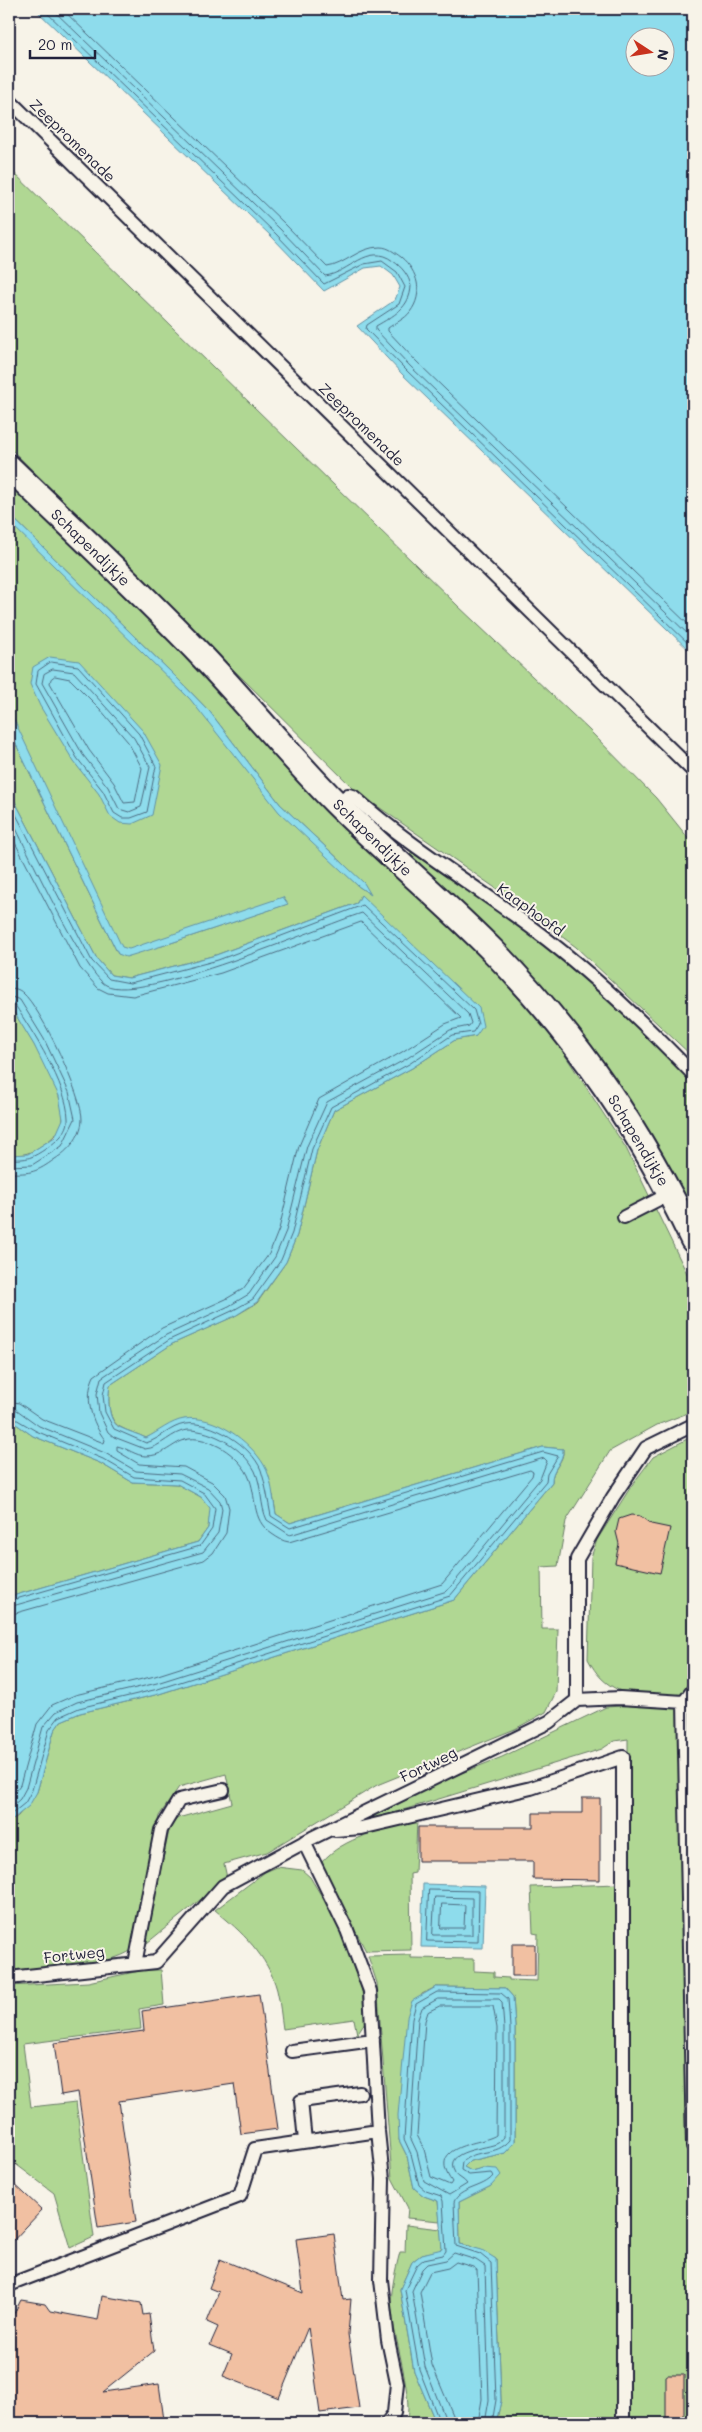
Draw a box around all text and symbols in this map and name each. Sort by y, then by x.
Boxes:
scale bar [30,28,95,60]
north arrow [624,28,674,78]
text: 20 m [38,34,72,54]
text: N [653,48,674,62]
street label: Zeepromenade [26,94,120,186]
street label: Zeepromenade [315,378,409,470]
street label: Schapendijkje [47,504,135,590]
street label: Schapendijkje [329,794,417,880]
street label: Kaaphoofd [493,878,569,940]
street label: Schapendijkje [604,1091,674,1189]
street label: Fortweg [396,1742,460,1786]
street label: Fortweg [43,1941,106,1967]

